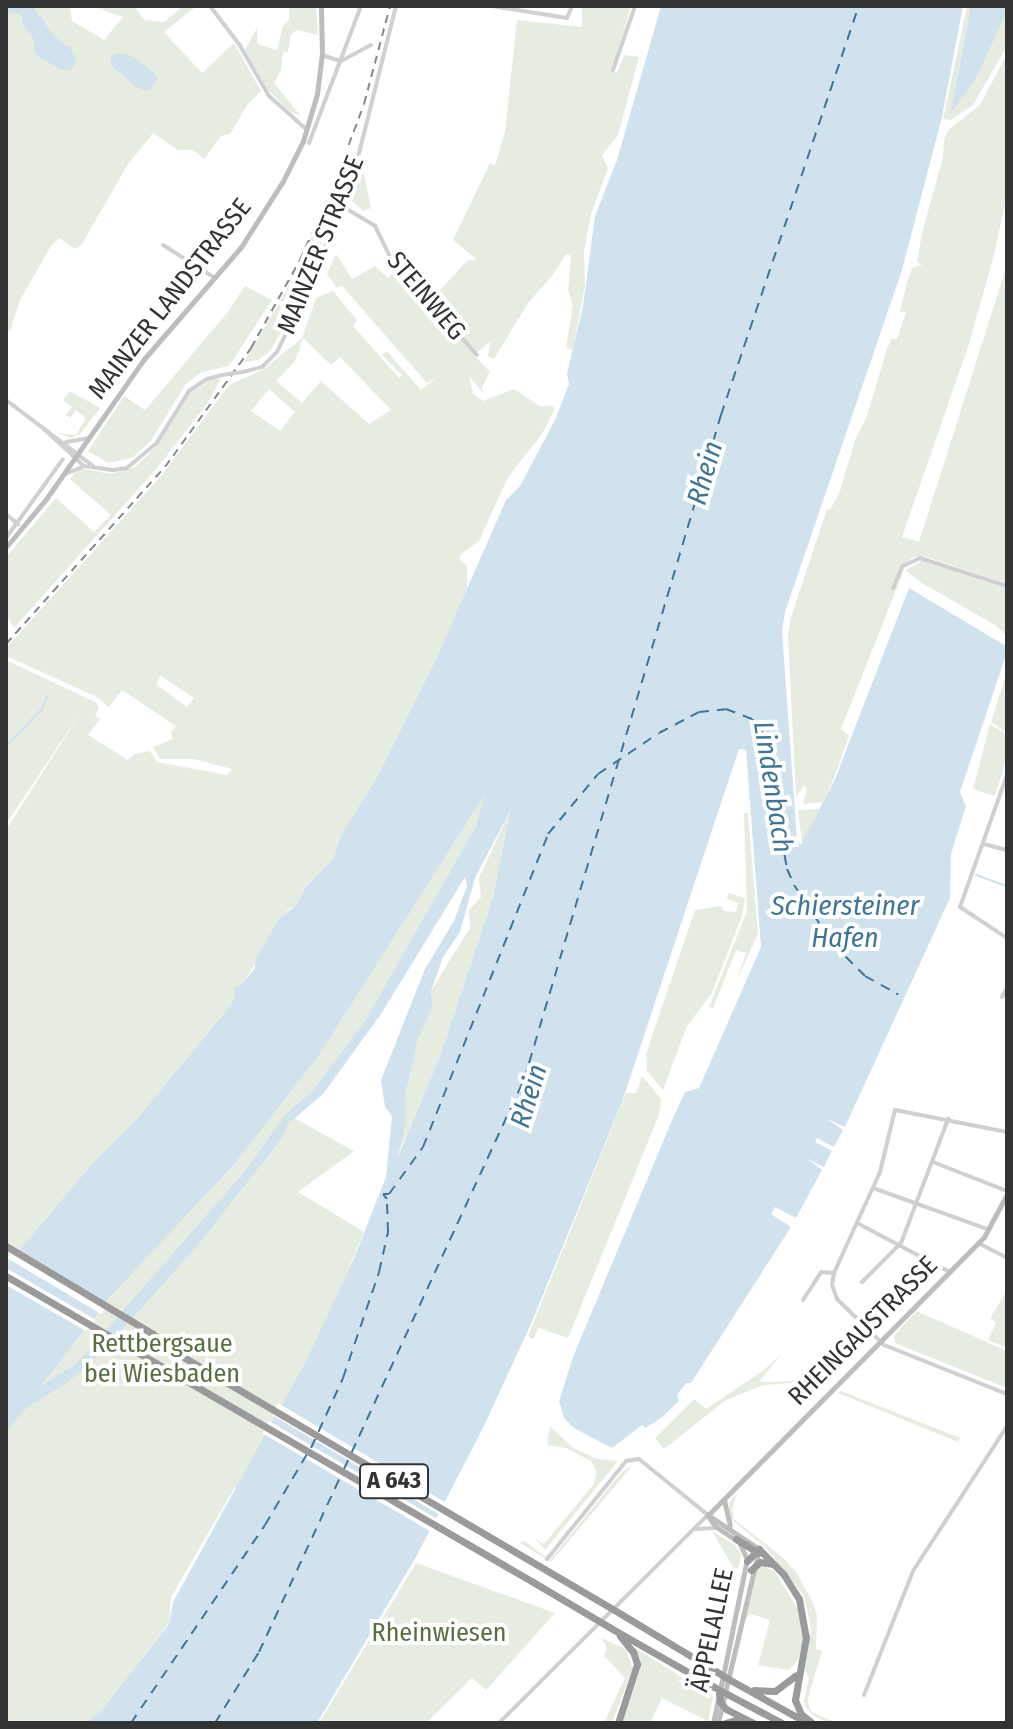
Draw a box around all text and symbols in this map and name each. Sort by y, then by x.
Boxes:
street label: MAINZER STRASSE [271,151,371,339]
street label: MAINZER LANDSTRASSE [82,193,258,405]
street label: STEINWEG [380,246,472,346]
water label: Rhein [680,437,730,509]
water label: Lindenbach [746,719,800,855]
water label: Schiersteiner Hafen [771,889,919,955]
water label: Rhein [503,1060,555,1132]
street label: RHEINGAUSTRASSE [782,1250,944,1412]
park label: Rettbergsaue bei Wiesbaden [84,1328,240,1390]
road number: A 643 [358,1461,430,1501]
street label: ÄPPELALLEE [684,1565,740,1695]
park label: Rheinwiesen [371,1617,507,1649]

